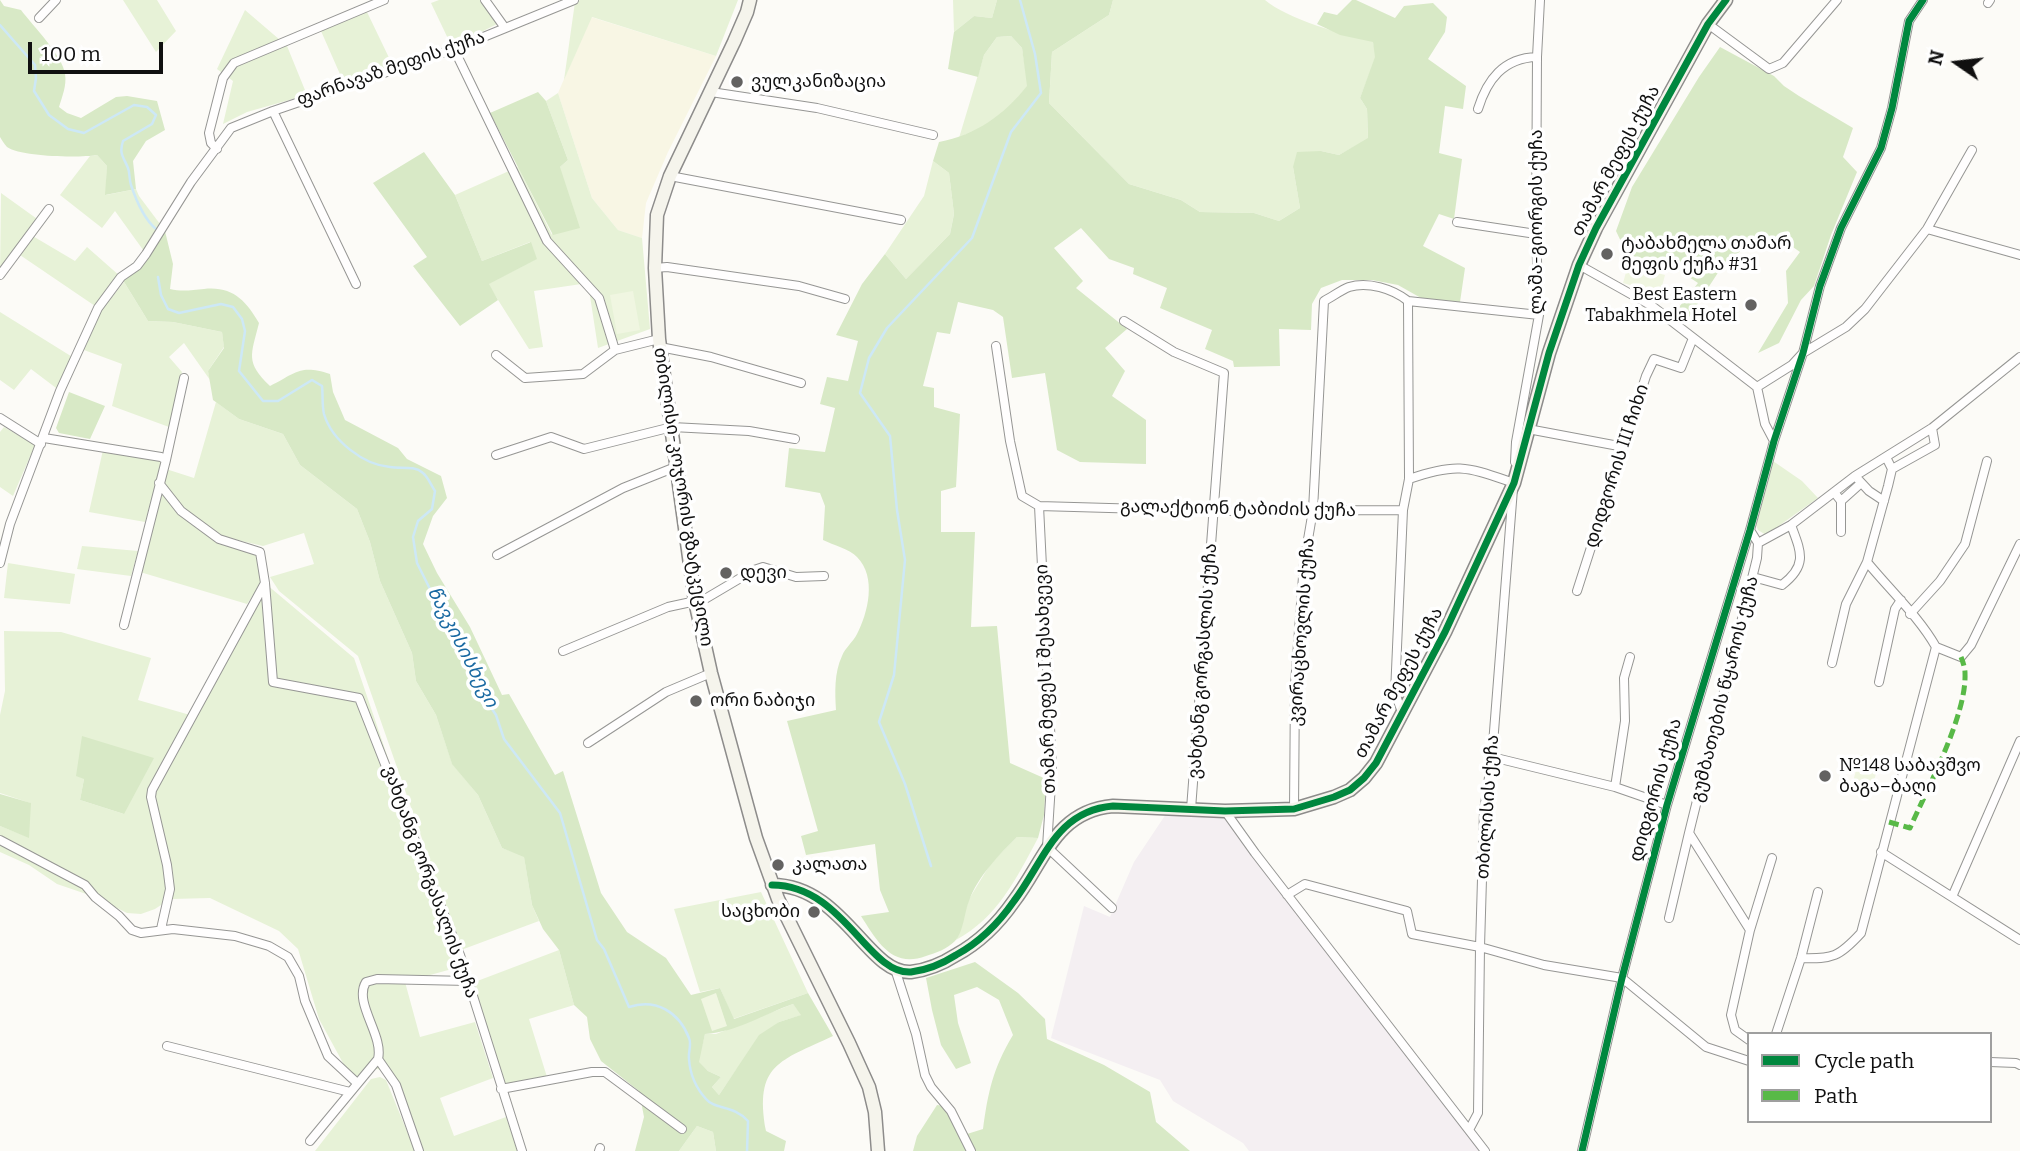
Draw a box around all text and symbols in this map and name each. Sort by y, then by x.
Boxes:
street label: ფარნავაზ მეფის ქუჩა [294,27,488,111]
scale bar [32,28,166,72]
north arrow [1922,28,1992,98]
text: 100 m [41,41,101,67]
text: N [1923,48,1949,68]
place label: ვულკანიზაცია [751,71,886,93]
marker: ვულკანიზაცია [729,74,745,90]
street label: თამარ მეფეს ქუჩა [1567,82,1665,240]
street label: ლაშა-გიორგის ქუჩა [1526,129,1548,315]
place label: ტაბახმელა თამარ მეფის ქუჩა #31 [1621,233,1792,276]
marker: ტაბახმელა თამარ მეფის ქუჩა #31 [1599,246,1615,262]
place label: Best Eastern Tabakhmela Hotel [1585,284,1737,326]
marker: Best Eastern Tabakhmela Hotel [1743,297,1759,313]
street label: თბილისი-კოჯორის გზატკეცილი [649,346,717,648]
street label: დიდგორის III ჩიხი [1580,382,1654,550]
street label: გალაქტიონ ტაბიძის ქუჩა [1120,496,1356,522]
street label: კვირაცხოვლის ქუჩა [1285,537,1319,727]
street label: ვახტანგ გორგასლის ქუჩა [1184,542,1222,780]
place label: დევი [740,562,787,584]
street label: თამარ მეფეს I შესახვევი [1031,564,1061,794]
marker: დევი [718,565,734,581]
street label: გუმბათების წყაროს ქუჩა [1686,574,1764,804]
water label: წავკისისხევი [422,583,502,711]
street label: თამარ მეფეს ქუჩა [1350,604,1448,762]
place label: ორი ნაბიჯი [710,690,815,712]
marker: ორი ნაბიჯი [688,693,704,709]
street label: დიდგორის ქუჩა [1625,716,1687,864]
street label: თბილისის ქუჩა [1472,734,1504,880]
place label: №148 საბავშვო ბაგა–ბაღი [1839,755,1981,798]
street label: ვახტანგ გორგასალის ქუჩა [378,763,482,1001]
marker: №148 საბავშვო ბაგა–ბაღი [1817,768,1833,784]
place label: კალათა [792,854,867,876]
marker: კალათა [770,857,786,873]
place label: საცხობი [721,901,800,923]
marker: საცხობი [806,904,822,920]
legend [1747,1032,1992,1123]
text: Cycle path [1814,1048,1914,1074]
text: Path [1814,1083,1858,1109]

